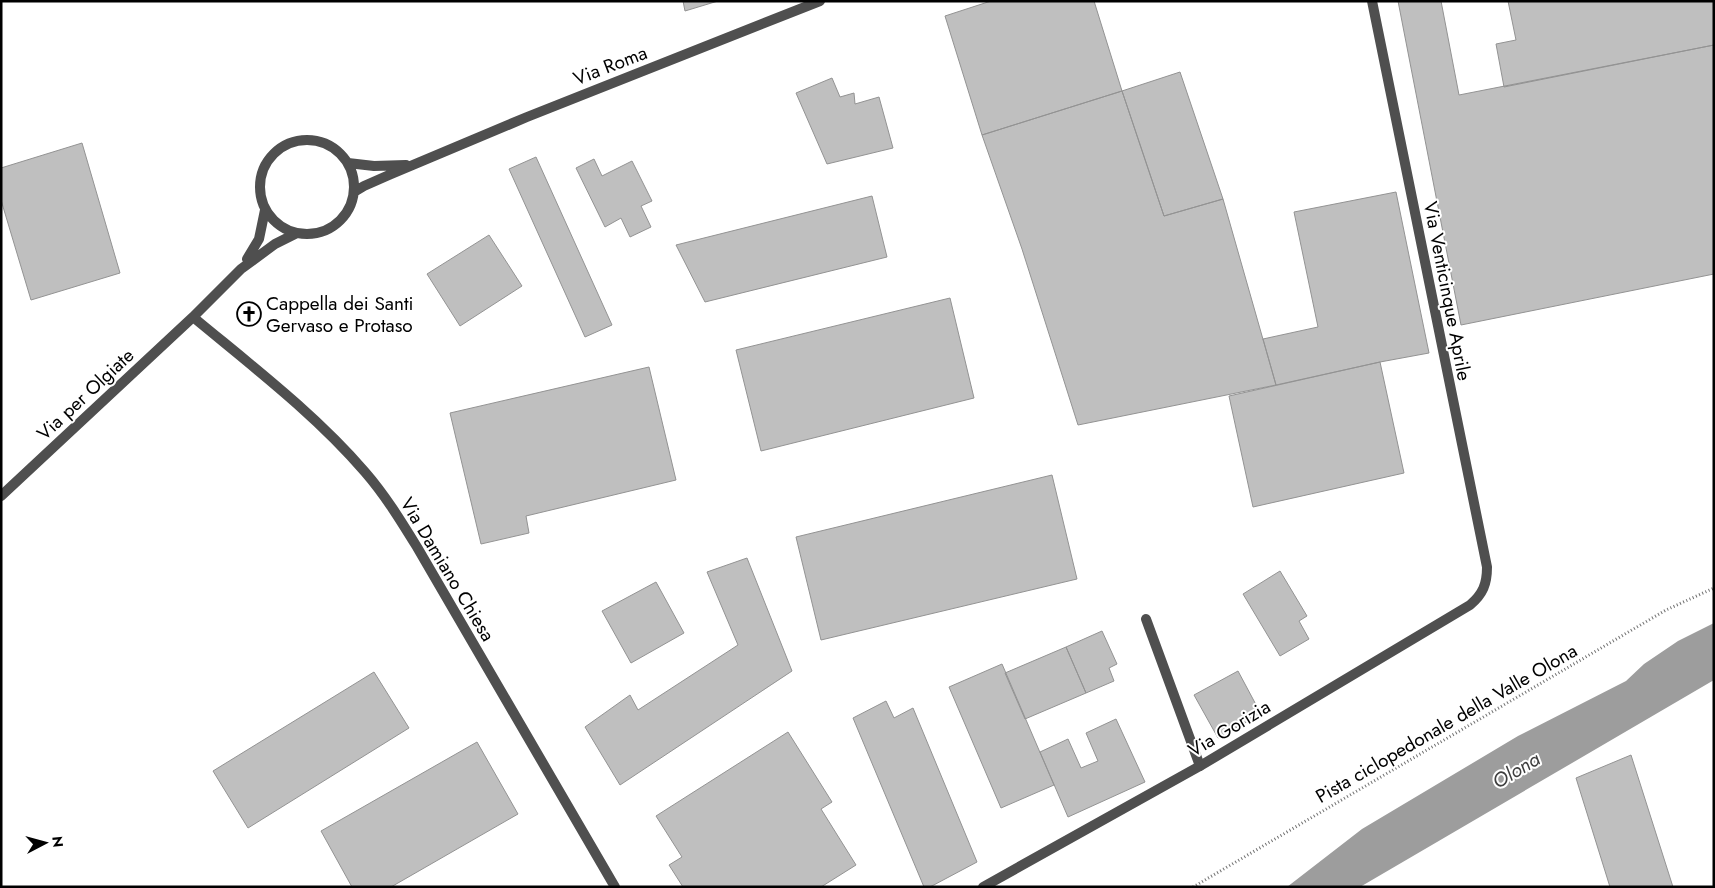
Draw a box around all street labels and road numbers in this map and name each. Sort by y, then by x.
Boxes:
street label: Via Roma [569,39,651,92]
street label: Via Venticinque Aprile [1417,199,1478,383]
street label: Via per Olgiate [31,342,140,446]
street label: Via Damiano Chiesa [394,492,501,646]
street label: Pista ciclopedonale della Valle Olona [1311,639,1581,807]
street label: Via Gorizia [1183,693,1276,764]

